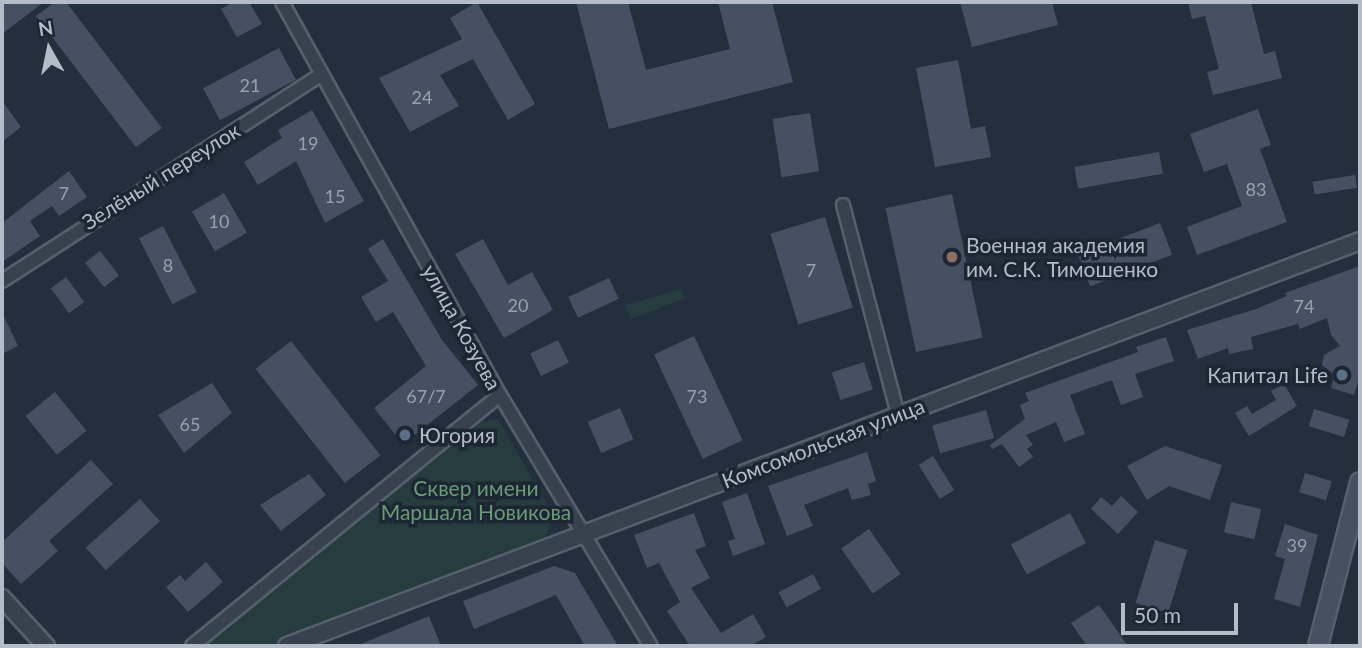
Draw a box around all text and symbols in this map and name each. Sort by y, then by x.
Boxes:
north arrow [14,14,84,84]
text: N [37,15,55,40]
house number: 21 [240,74,260,96]
house number: 24 [412,86,432,108]
street label: Зелёный переулок [77,117,245,235]
house number: 19 [298,132,318,154]
house number: 83 [1246,178,1266,200]
house number: 7 [59,182,69,204]
house number: 15 [325,185,345,207]
house number: 10 [209,210,229,232]
place label: Военная академия им. С.К. Тимошенко [966,232,1158,282]
marker: Военная академия им. С.К. Тимошенко [944,249,960,265]
house number: 8 [163,254,173,276]
house number: 7 [806,259,816,281]
street label: улица Козуева [417,260,507,394]
house number: 20 [508,294,528,316]
house number: 74 [1294,295,1314,317]
place label: Капитал Life [1207,362,1328,388]
marker: Капитал Life [1334,367,1350,383]
house number: 67/7 [406,385,446,407]
house number: 73 [687,385,707,407]
street label: Комсомольская улица [718,393,928,493]
house number: 65 [180,413,200,435]
place label: Югория [419,422,495,448]
marker: Югория [397,427,413,443]
park label: Сквер имени Маршала Новикова [381,475,571,525]
house number: 39 [1287,534,1307,556]
scale bar [1124,588,1241,632]
text: 50 m [1134,602,1181,627]

